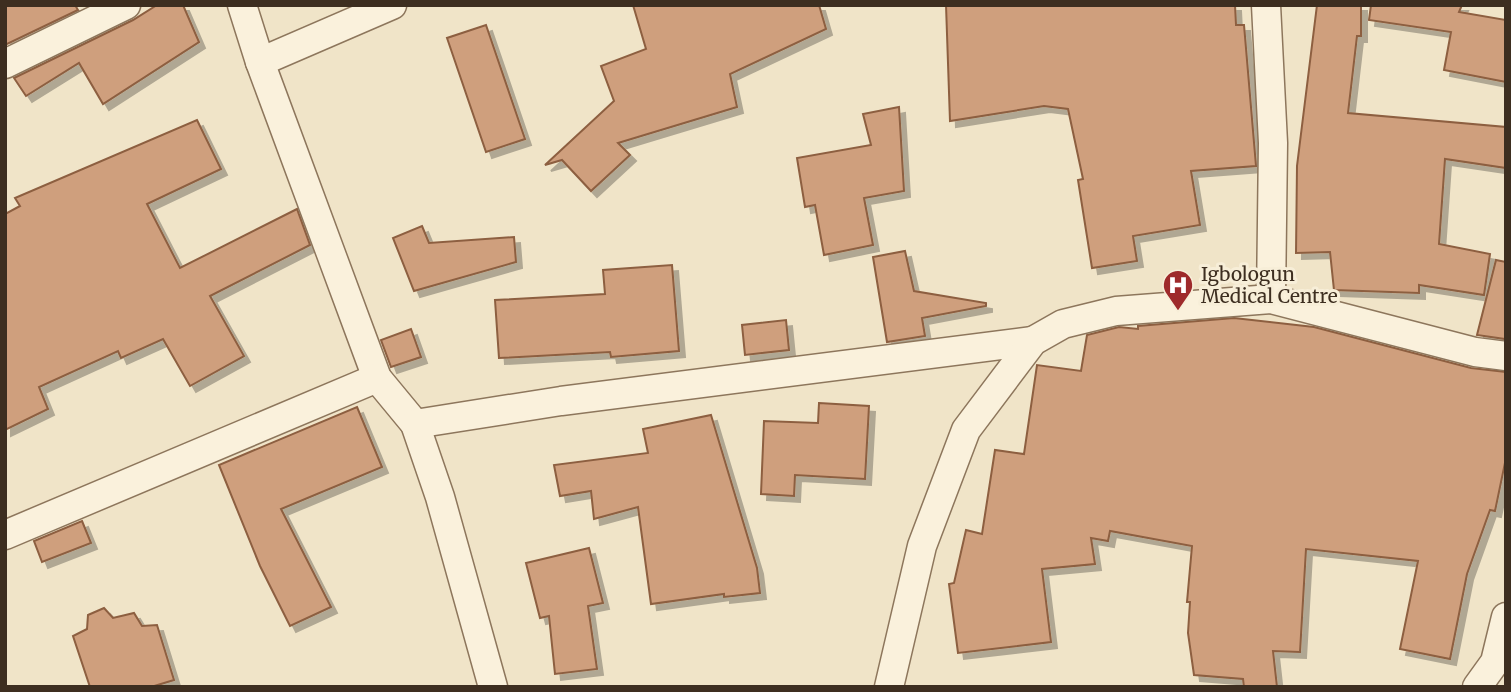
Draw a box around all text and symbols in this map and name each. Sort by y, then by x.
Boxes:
place label: Igbologun Medical Centre [1201,262,1338,308]
hospital icon: Igbologun Medical Centre [1161,268,1195,312]

